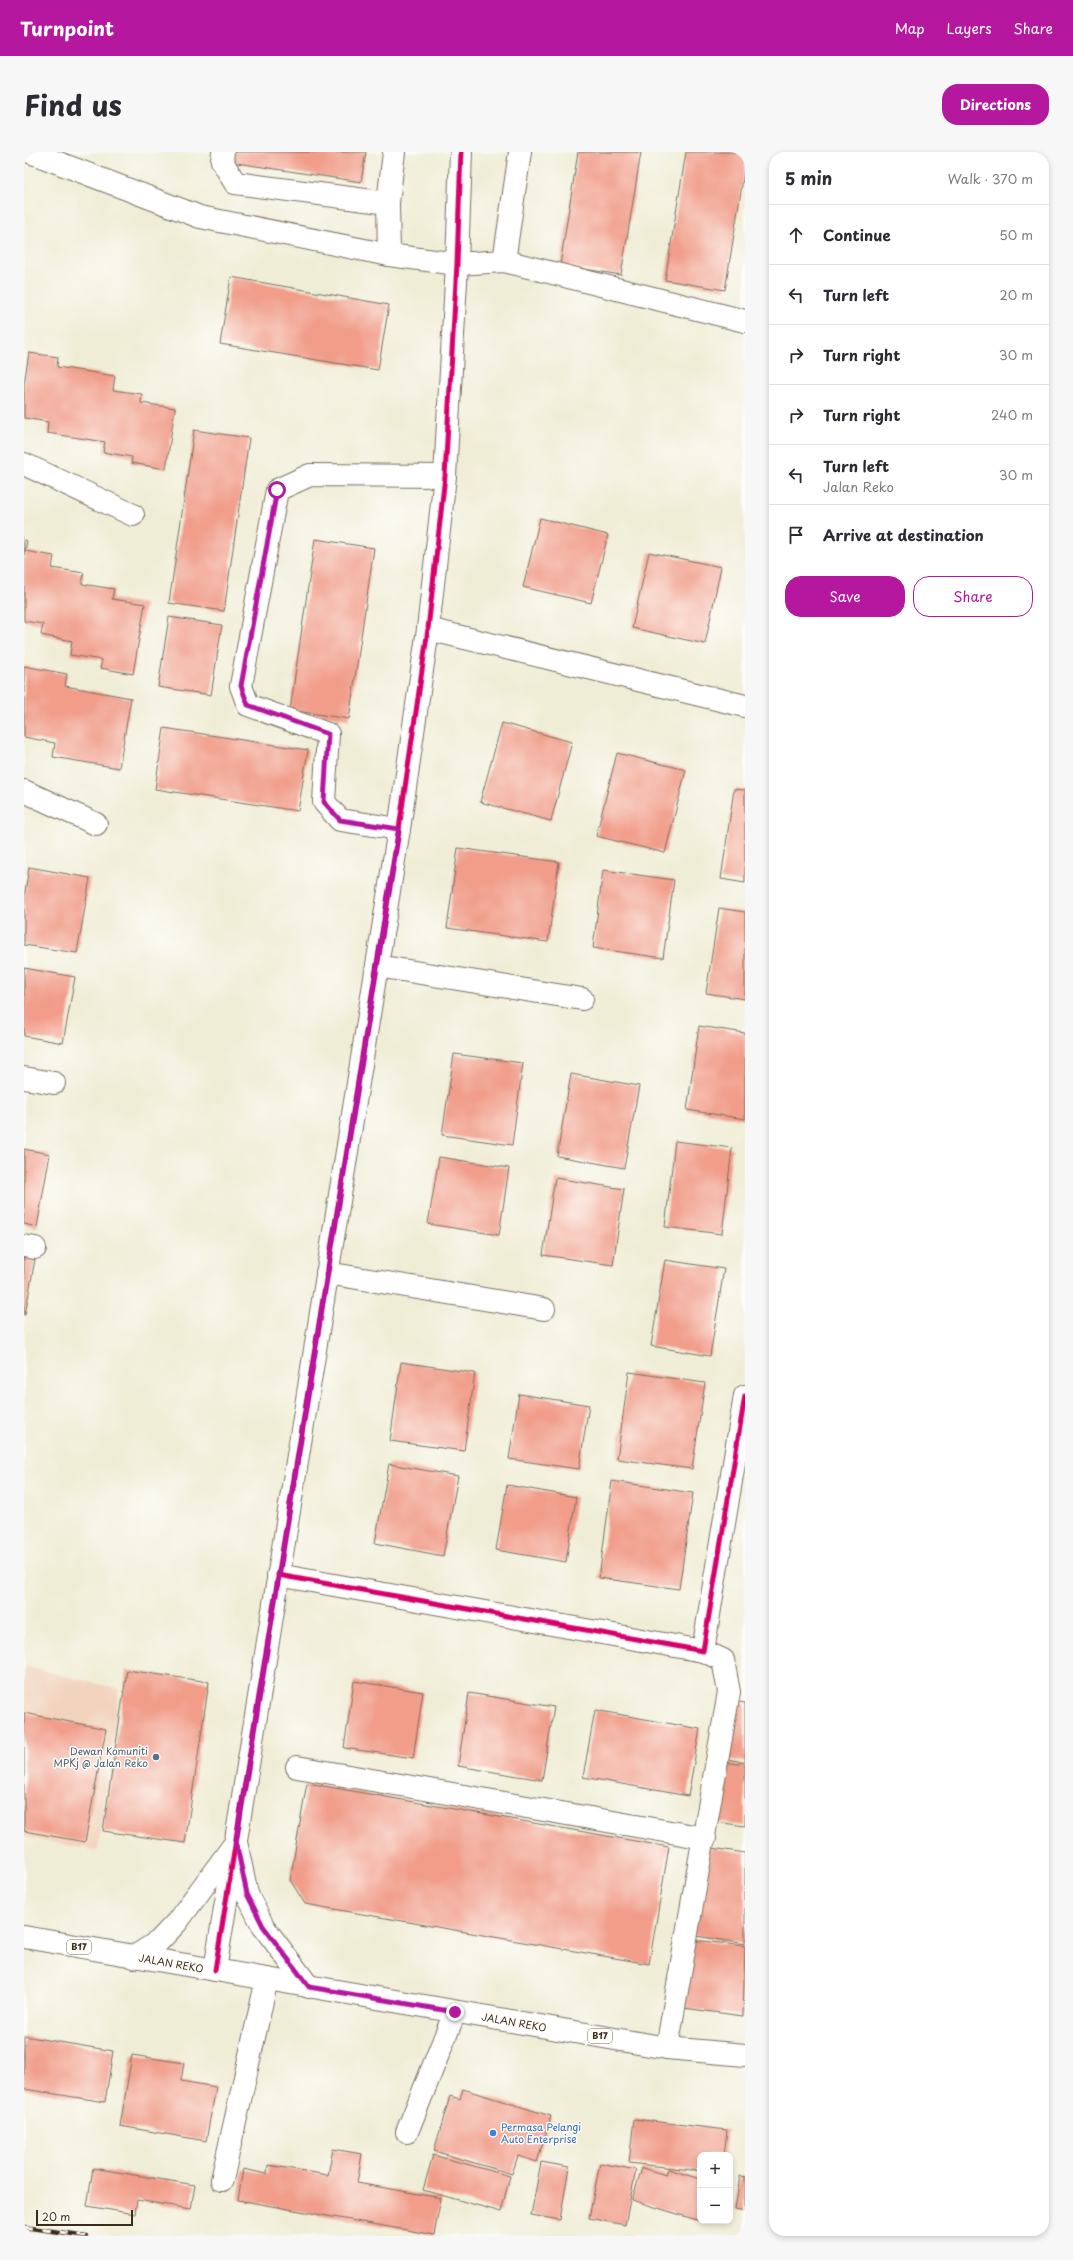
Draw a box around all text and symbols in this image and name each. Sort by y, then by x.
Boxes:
text: Turnpoint [20,14,114,42]
text: Map [895,18,925,39]
text: Layers [947,18,992,39]
text: Share [1014,18,1053,39]
text: Find us [24,83,122,126]
button: Directions [942,84,1049,125]
text: 5 min [785,165,832,191]
text: Walk · 370 m [948,169,1033,188]
text: Continue [823,223,891,246]
icon: ahead [785,224,807,246]
text: 50 m [999,225,1033,244]
text: Turn left [823,283,889,306]
icon: left [785,284,807,306]
text: 20 m [999,285,1033,304]
text: Turn right [823,343,900,366]
icon: right [785,344,807,366]
text: 30 m [999,345,1033,364]
text: Turn right [823,403,900,426]
icon: right [785,404,807,426]
text: 240 m [991,405,1033,424]
text: Turn left [823,454,889,477]
icon: left [785,464,807,486]
text: 30 m [999,465,1033,484]
text: Jalan Reko [823,477,894,496]
route start [268,481,286,499]
text: Arrive at destination [823,523,984,546]
icon: arrive [785,524,807,546]
button: Save [785,576,905,617]
button: Share [913,576,1033,617]
place label: Dewan Komuniti MPKj @ Jalan Reko [53,1743,148,1770]
marker: Dewan Komuniti MPKj @ Jalan Reko [151,1752,161,1762]
road number: B17 [67,1940,91,1954]
street label: JALAN REKO [138,1949,205,1976]
route end [446,2003,464,2021]
street label: JALAN REKO [481,2008,548,2035]
road number: B17 [588,2029,612,2043]
place label: Permasa Pelangi Auto Enterprise [501,2119,581,2146]
marker: Permasa Pelangi Auto Enterprise [488,2128,498,2138]
map controls [697,2152,733,2224]
button: + [697,2152,733,2188]
button: − [697,2188,733,2224]
scale bar [36,2208,133,2227]
text: 20 m [42,2208,70,2225]

